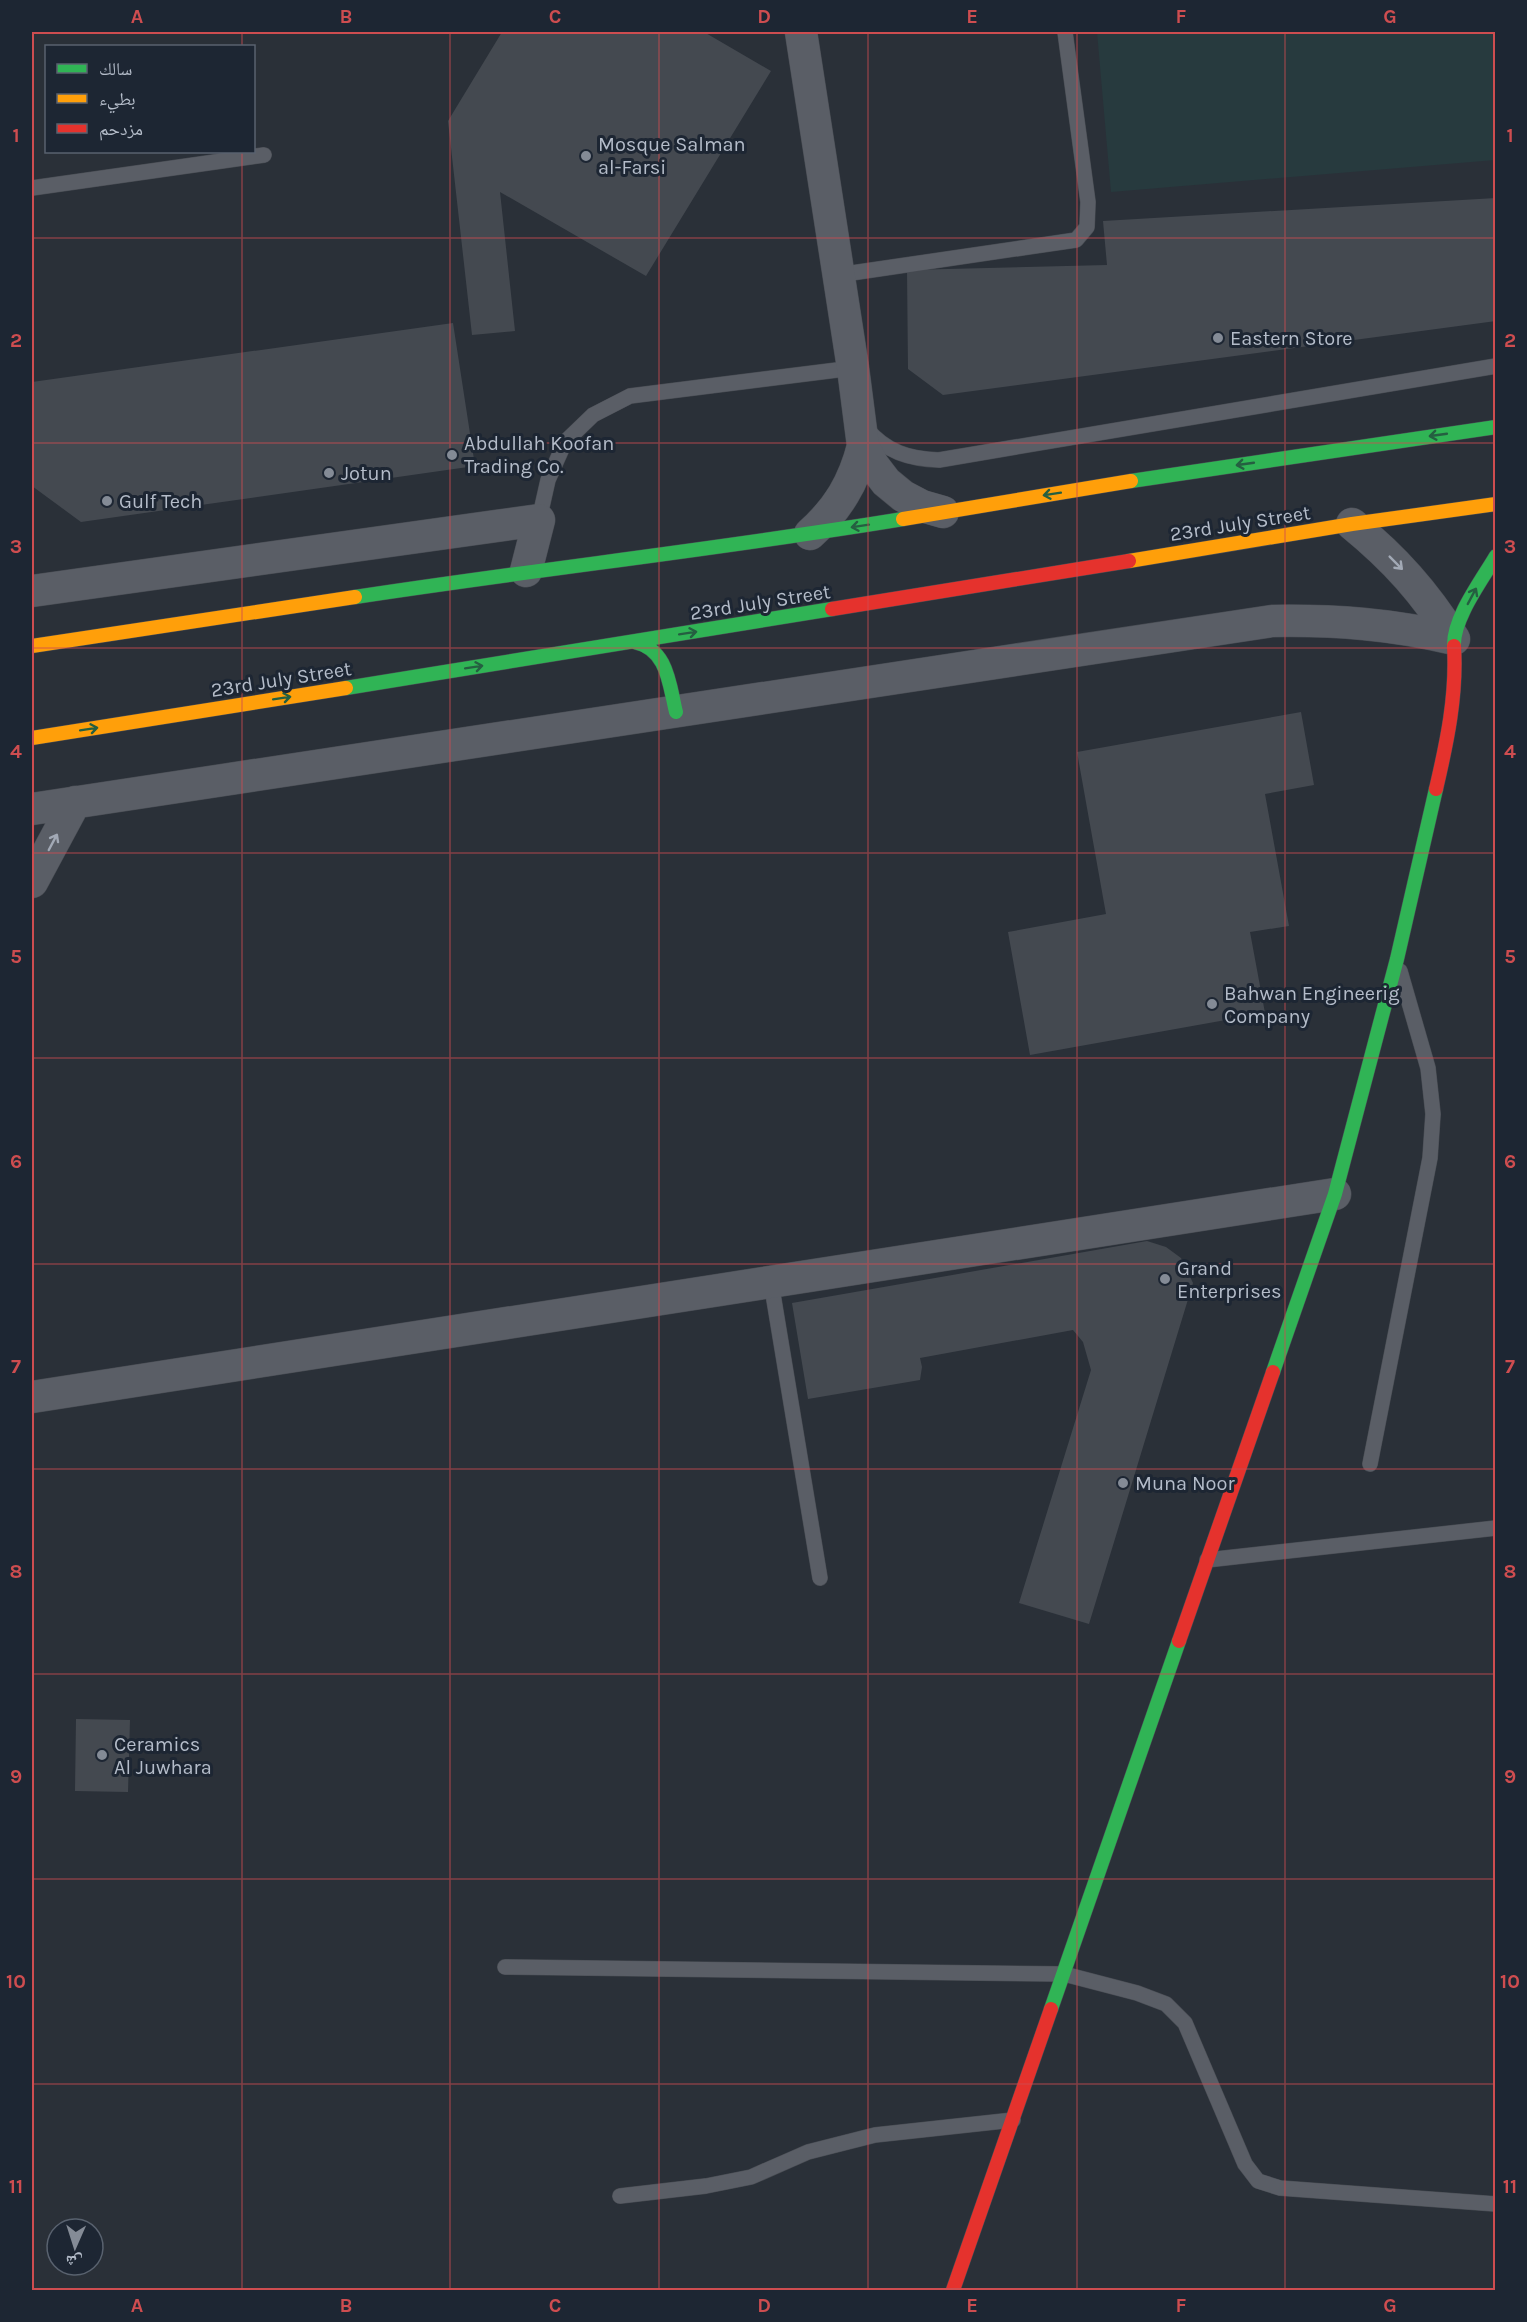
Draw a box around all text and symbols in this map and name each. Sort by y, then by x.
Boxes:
text: A [131,5,144,28]
text: B [340,5,352,28]
text: C [549,5,561,28]
text: D [757,5,771,28]
text: E [966,5,978,28]
text: F [1176,5,1187,28]
text: G [1383,5,1397,28]
legend [45,45,255,153]
text: سالك [99,58,132,80]
text: بطيء [99,88,136,114]
text: مزدحم [99,118,143,141]
text: 1 [12,124,20,147]
text: 1 [1506,124,1514,147]
place label: Mosque Salman al-Farsi [598,133,746,179]
marker: Mosque Salman al-Farsi [579,149,593,163]
place label: Eastern Store [1230,327,1353,350]
text: 2 [10,329,22,352]
text: 2 [1504,329,1516,352]
marker: Eastern Store [1211,331,1225,345]
one-way arrow [1428,430,1448,441]
place label: Abdullah Koofan Trading Co. [464,432,614,478]
marker: Abdullah Koofan Trading Co. [445,448,459,462]
one-way arrow [1235,459,1255,470]
place label: Jotun [341,462,392,485]
marker: Jotun [322,466,336,480]
one-way arrow [1043,489,1062,500]
place label: Gulf Tech [119,490,202,513]
marker: Gulf Tech [100,494,114,508]
street label: 23rd July Street [1168,501,1312,546]
one-way arrow [850,520,870,531]
text: 3 [10,535,22,558]
text: 3 [1504,535,1516,558]
one-way arrow [1388,555,1403,570]
street label: 23rd July Street [688,580,832,625]
one-way arrow [1466,588,1478,605]
one-way arrow [677,628,697,639]
street label: 23rd July Street [209,657,353,702]
one-way arrow [464,662,484,673]
one-way arrow [271,692,291,703]
one-way arrow [79,723,99,734]
text: 4 [10,740,22,763]
text: 4 [1504,740,1516,763]
one-way arrow [47,834,59,851]
text: 5 [10,945,22,968]
text: 5 [1504,945,1516,968]
place label: Bahwan Engineerig Company [1224,982,1399,1028]
marker: Bahwan Engineerig Company [1205,997,1219,1011]
text: 6 [10,1150,22,1173]
text: 6 [1504,1150,1516,1173]
place label: Grand Enterprises [1177,1257,1282,1303]
marker: Grand Enterprises [1158,1272,1172,1286]
text: 7 [11,1355,21,1378]
text: 7 [1505,1355,1515,1378]
place label: Muna Noor [1135,1472,1235,1495]
marker: Muna Noor [1116,1476,1130,1490]
text: 8 [10,1560,22,1583]
text: 8 [1504,1560,1516,1583]
place label: Ceramics Al Juwhara [114,1733,212,1779]
marker: Ceramics Al Juwhara [95,1748,109,1762]
text: 9 [10,1765,22,1788]
text: 9 [1504,1765,1516,1788]
text: 10 [6,1970,26,1993]
text: 10 [1500,1970,1520,1993]
text: 11 [9,2175,23,2198]
text: 11 [1503,2175,1517,2198]
north arrow [45,2217,105,2277]
text: ش [65,2252,83,2271]
text: A [131,2294,144,2317]
text: B [340,2294,352,2317]
text: C [549,2294,561,2317]
text: D [757,2294,771,2317]
text: E [966,2294,978,2317]
text: F [1176,2294,1187,2317]
text: G [1383,2294,1397,2317]

